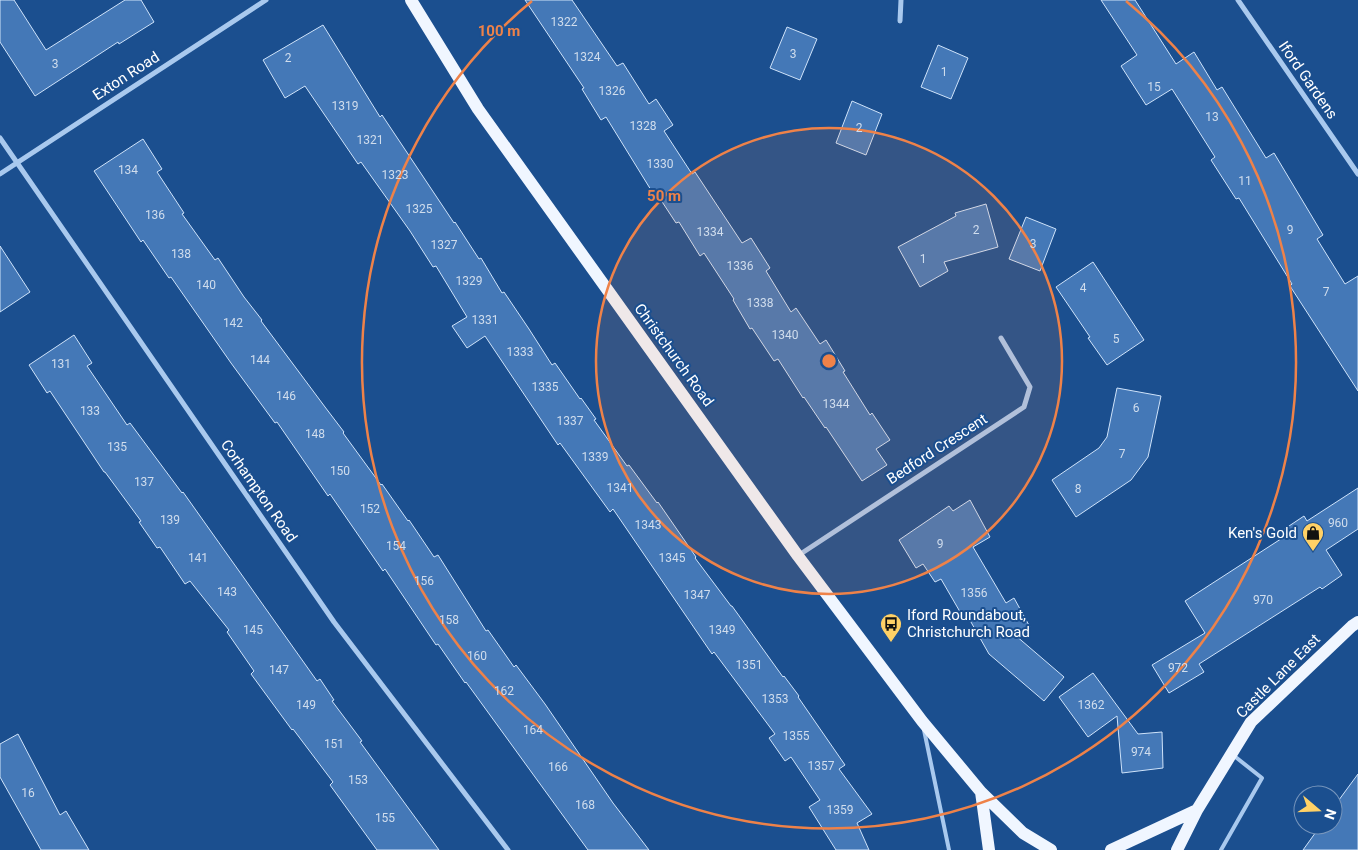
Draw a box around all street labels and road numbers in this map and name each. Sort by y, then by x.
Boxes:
street label: Iford Gardens [1275,38,1341,122]
street label: Exton Road [89,48,163,104]
street label: Christchurch Road [631,300,717,410]
street label: Bedford Crescent [883,410,991,488]
street label: Corhampton Road [217,436,301,546]
street label: Castle Lane East [1232,630,1324,722]

